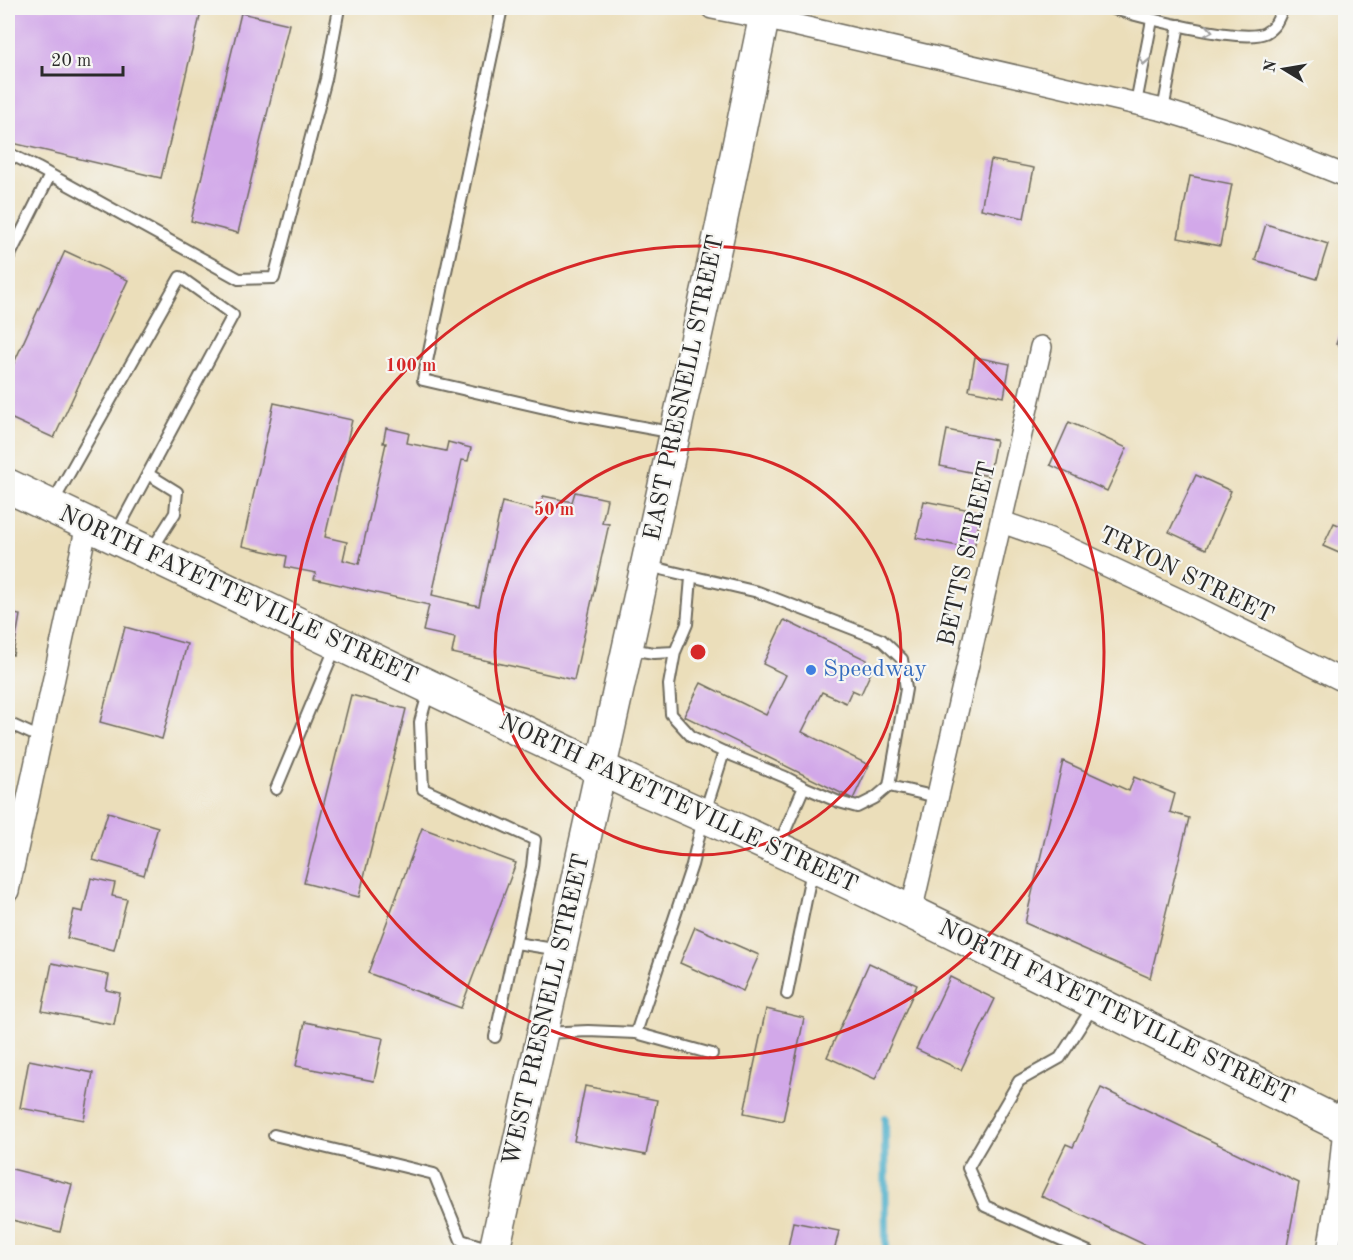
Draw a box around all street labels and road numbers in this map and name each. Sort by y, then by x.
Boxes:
street label: EAST PRESNELL STREET [641,233,729,543]
street label: BETTS STREET [935,459,1001,649]
street label: NORTH FAYETTEVILLE STREET [55,502,421,690]
street label: TRYON STREET [1095,523,1277,629]
street label: NORTH FAYETTEVILLE STREET [495,710,861,898]
street label: WEST PRESNELL STREET [499,852,595,1168]
street label: NORTH FAYETTEVILLE STREET [934,916,1298,1110]

